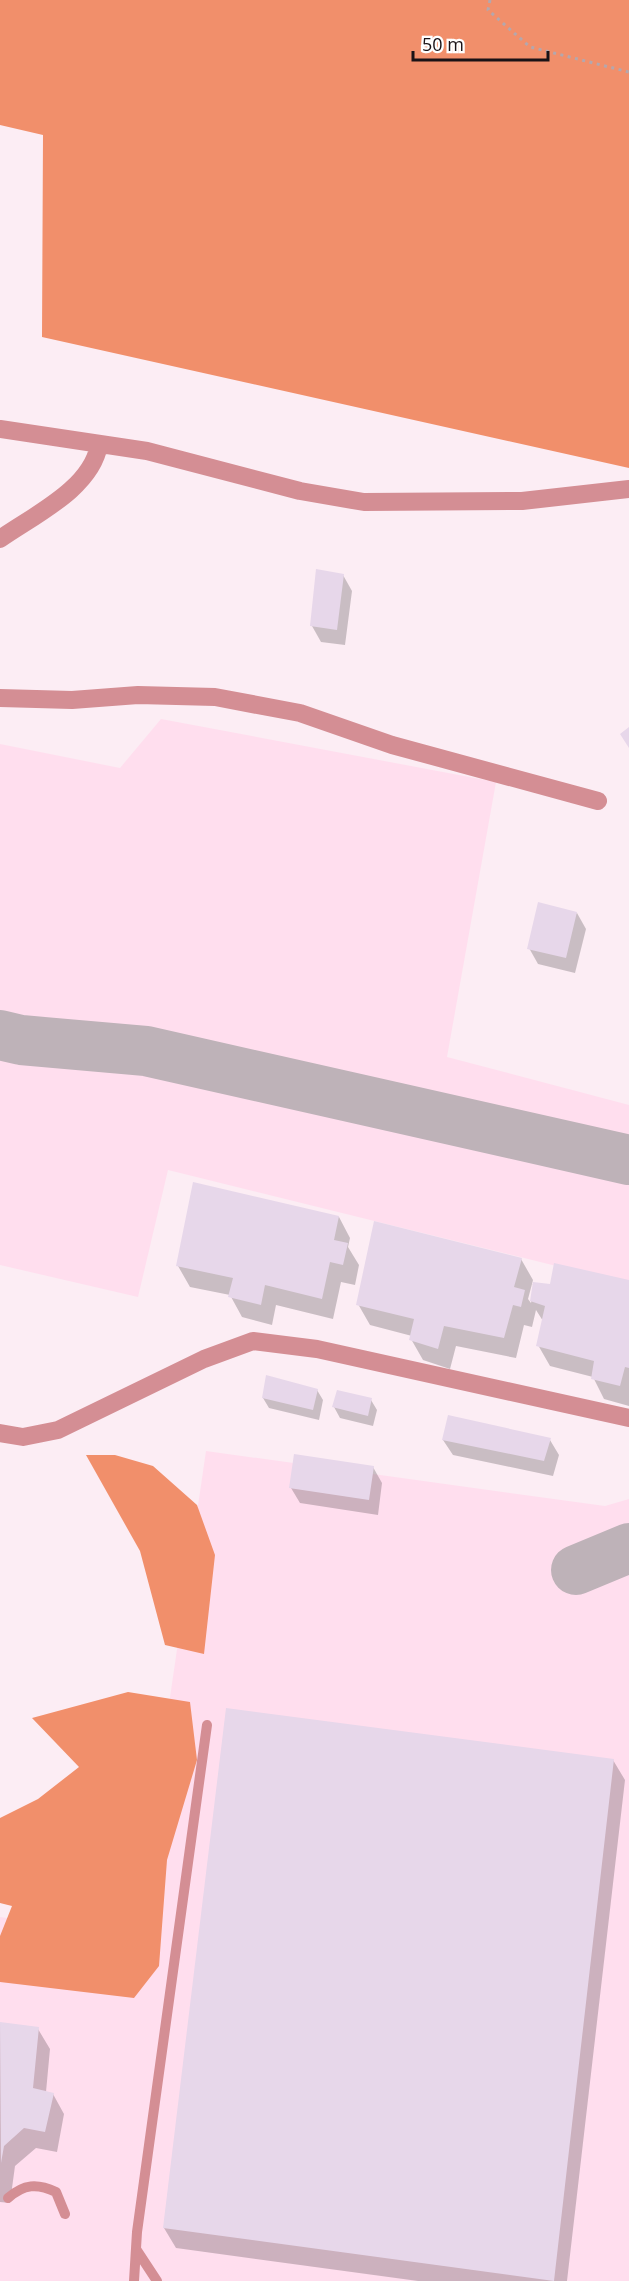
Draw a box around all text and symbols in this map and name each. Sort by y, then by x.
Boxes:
scale bar [413,24,548,62]
text: 50 m [422,32,464,56]

